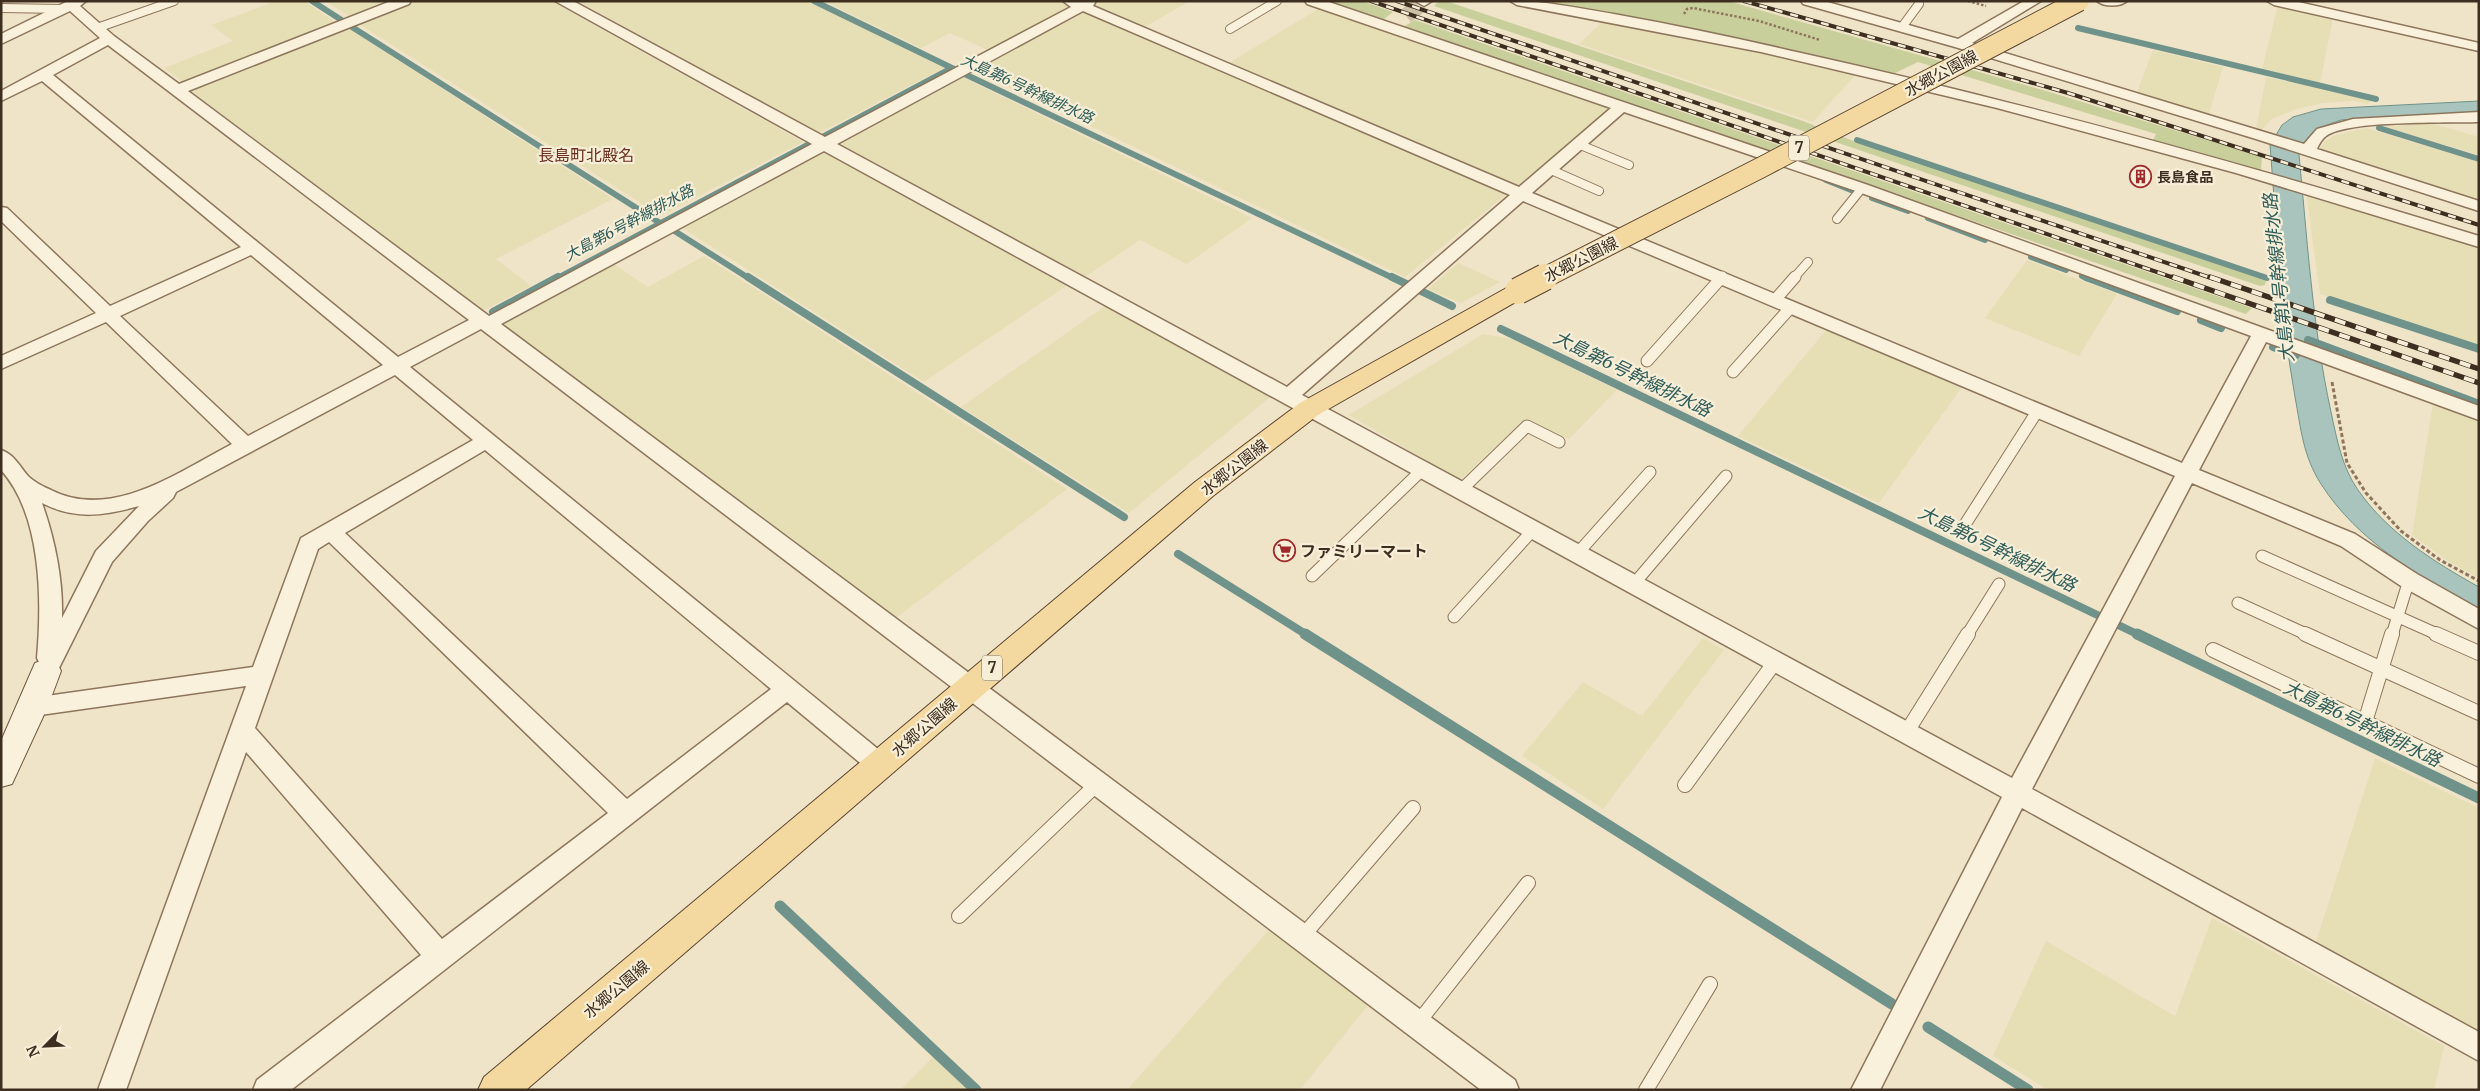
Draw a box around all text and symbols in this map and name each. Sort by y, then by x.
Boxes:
street label: 水郷公園線 [1901,45,1981,101]
water label: 大島第6号幹線排水路 [958,50,1098,128]
road number: 7 [1789,136,1809,160]
district label: 長島町北殿名 [538,145,634,165]
building icon: 長島食品 [2129,165,2153,189]
place label: 長島食品 [2157,168,2213,186]
water label: 大島第6号幹線排水路 [561,180,698,265]
water label: 大島第1号幹線排水路 [2258,190,2299,364]
street label: 水郷公園線 [1541,232,1621,286]
water label: 大島第6号幹線排水路 [1550,325,1717,423]
street label: 水郷公園線 [1196,434,1272,500]
water label: 大島第6号幹線排水路 [1915,500,2082,598]
supermarket icon: ファミリーマート [1272,539,1296,563]
place label: ファミリーマート [1300,541,1428,561]
road number: 7 [982,656,1002,680]
water label: 大島第6号幹線排水路 [2280,675,2447,773]
street label: 水郷公園線 [887,693,961,761]
street label: 水郷公園線 [579,956,653,1022]
north arrow [20,1021,70,1071]
text: N [23,1043,44,1060]

